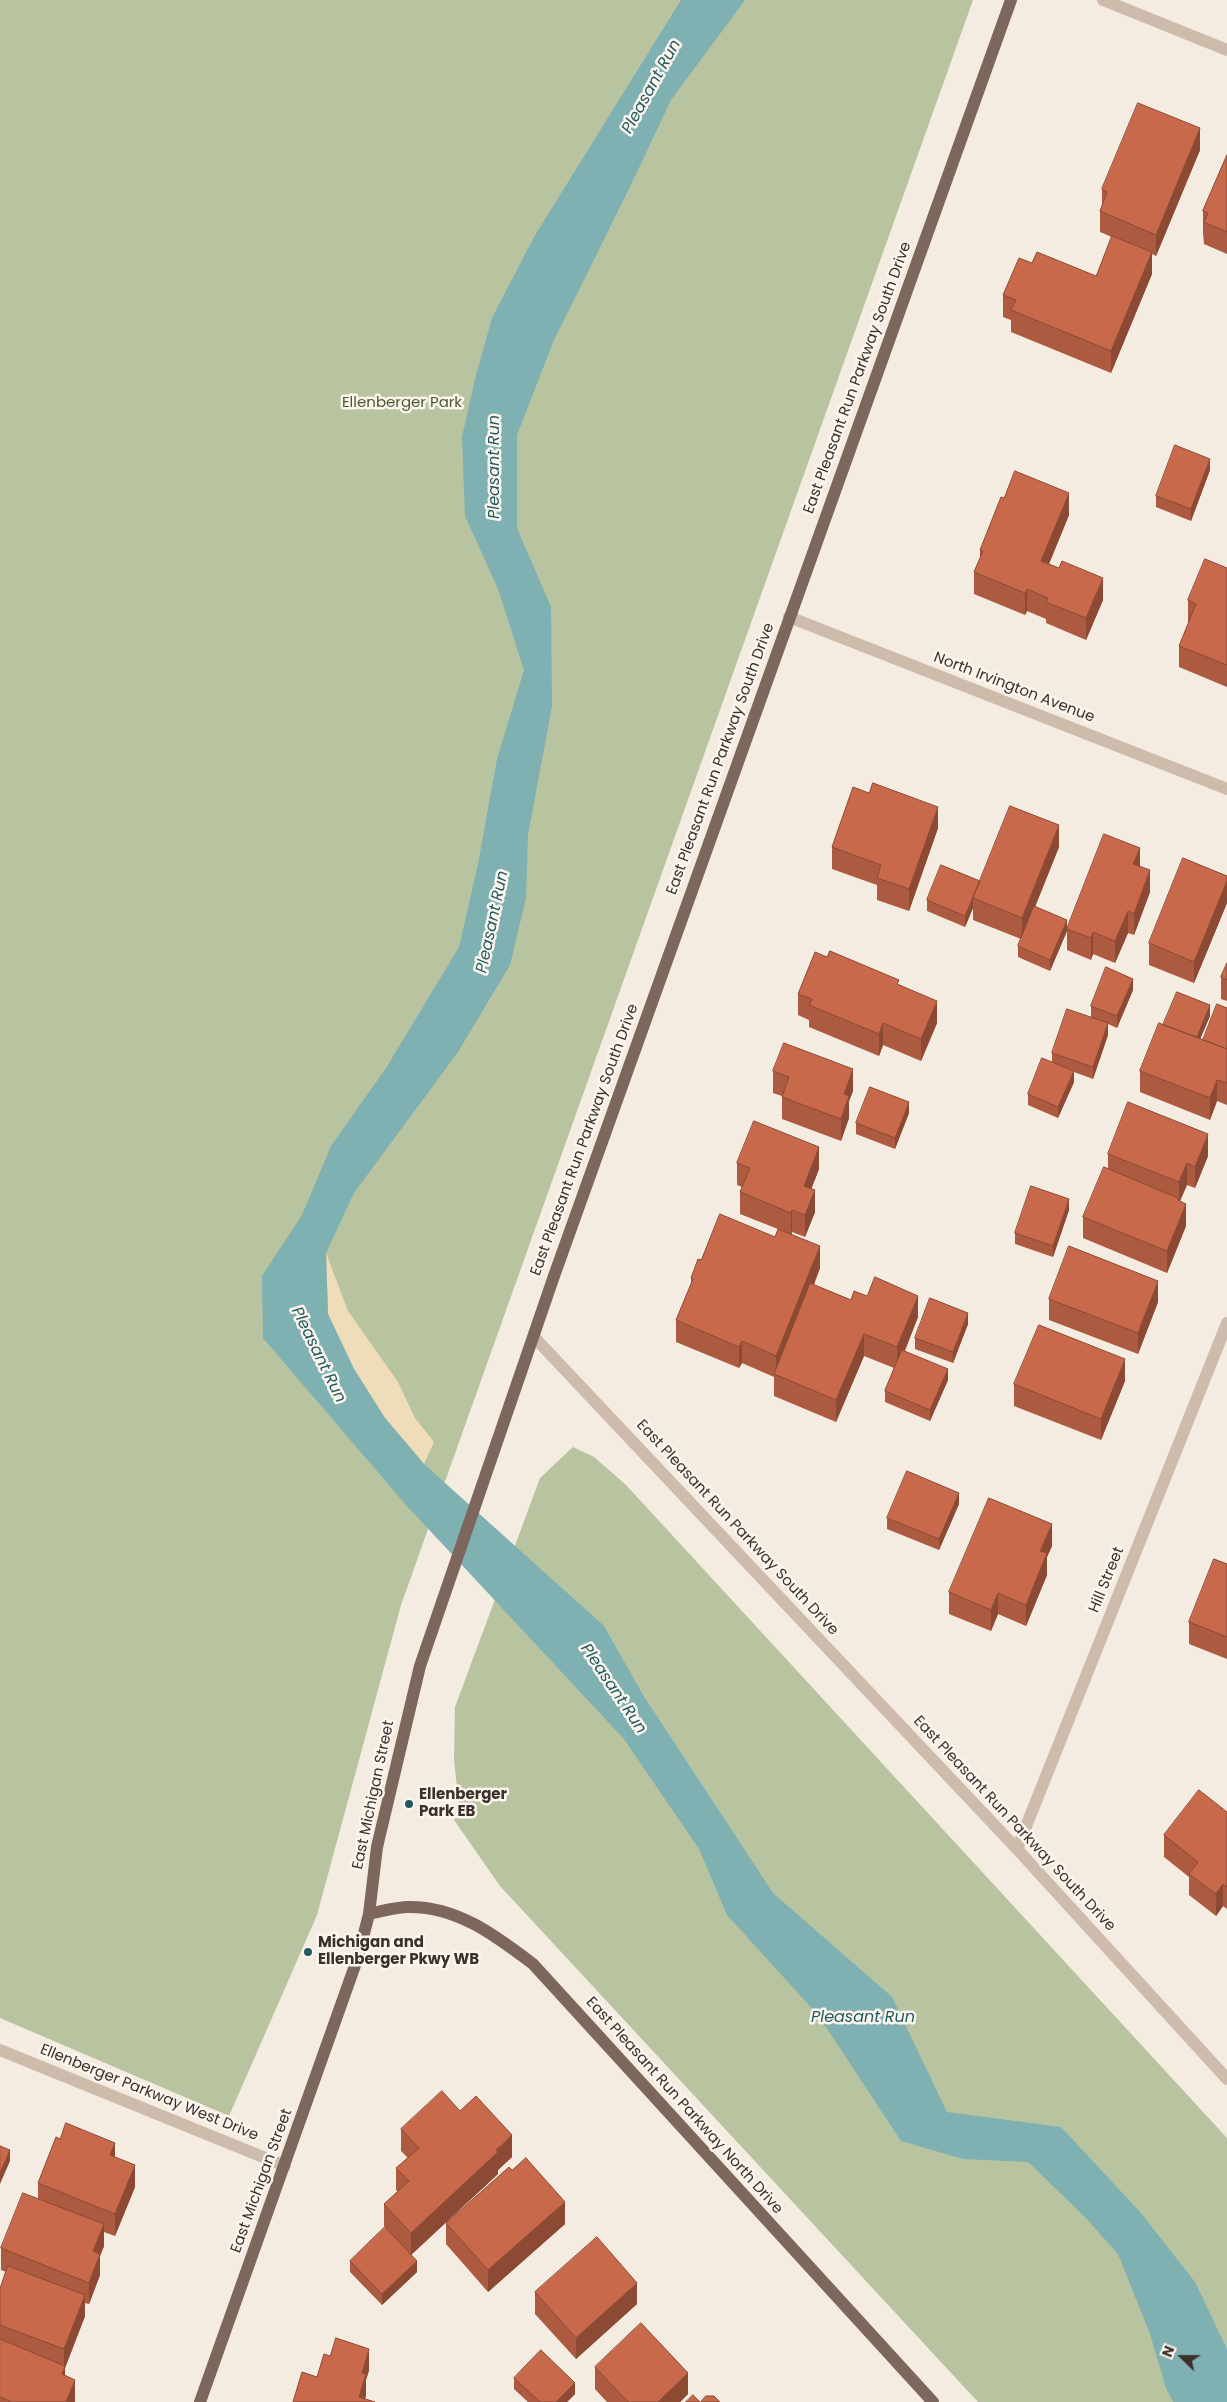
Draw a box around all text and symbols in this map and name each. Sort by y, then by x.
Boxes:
water label: Pleasant Run [618,37,686,137]
street label: East Pleasant Run Parkway South Drive [800,240,916,516]
park label: Ellenberger Park [342,394,462,412]
water label: Pleasant Run [485,415,505,519]
street label: East Pleasant Run Parkway South Drive [663,621,779,897]
street label: North Irvington Avenue [931,649,1097,727]
water label: Pleasant Run [473,869,513,975]
street label: East Pleasant Run Parkway South Drive [527,1002,643,1278]
water label: Pleasant Run [287,1304,349,1406]
street label: East Pleasant Run Parkway South Drive [632,1417,842,1639]
street label: Hill Street [1086,1544,1128,1616]
water label: Pleasant Run [576,1640,650,1738]
street label: East Pleasant Run Parkway South Drive [909,1713,1119,1935]
street label: East Michigan Street [349,1719,399,1871]
place label: Ellenberger Park EB [419,1786,507,1821]
marker: Ellenberger Park EB [403,1798,415,1810]
place label: Michigan and Ellenberger Pkwy WB [318,1934,479,1969]
marker: Michigan and Ellenberger Pkwy WB [302,1946,314,1958]
street label: East Pleasant Run Parkway North Drive [582,1994,786,2218]
water label: Pleasant Run [811,2008,915,2028]
street label: Ellenberger Parkway West Drive [37,2041,261,2145]
street label: East Michigan Street [228,2107,296,2255]
north arrow [1157,2332,1207,2382]
text: N [1157,2343,1179,2360]

